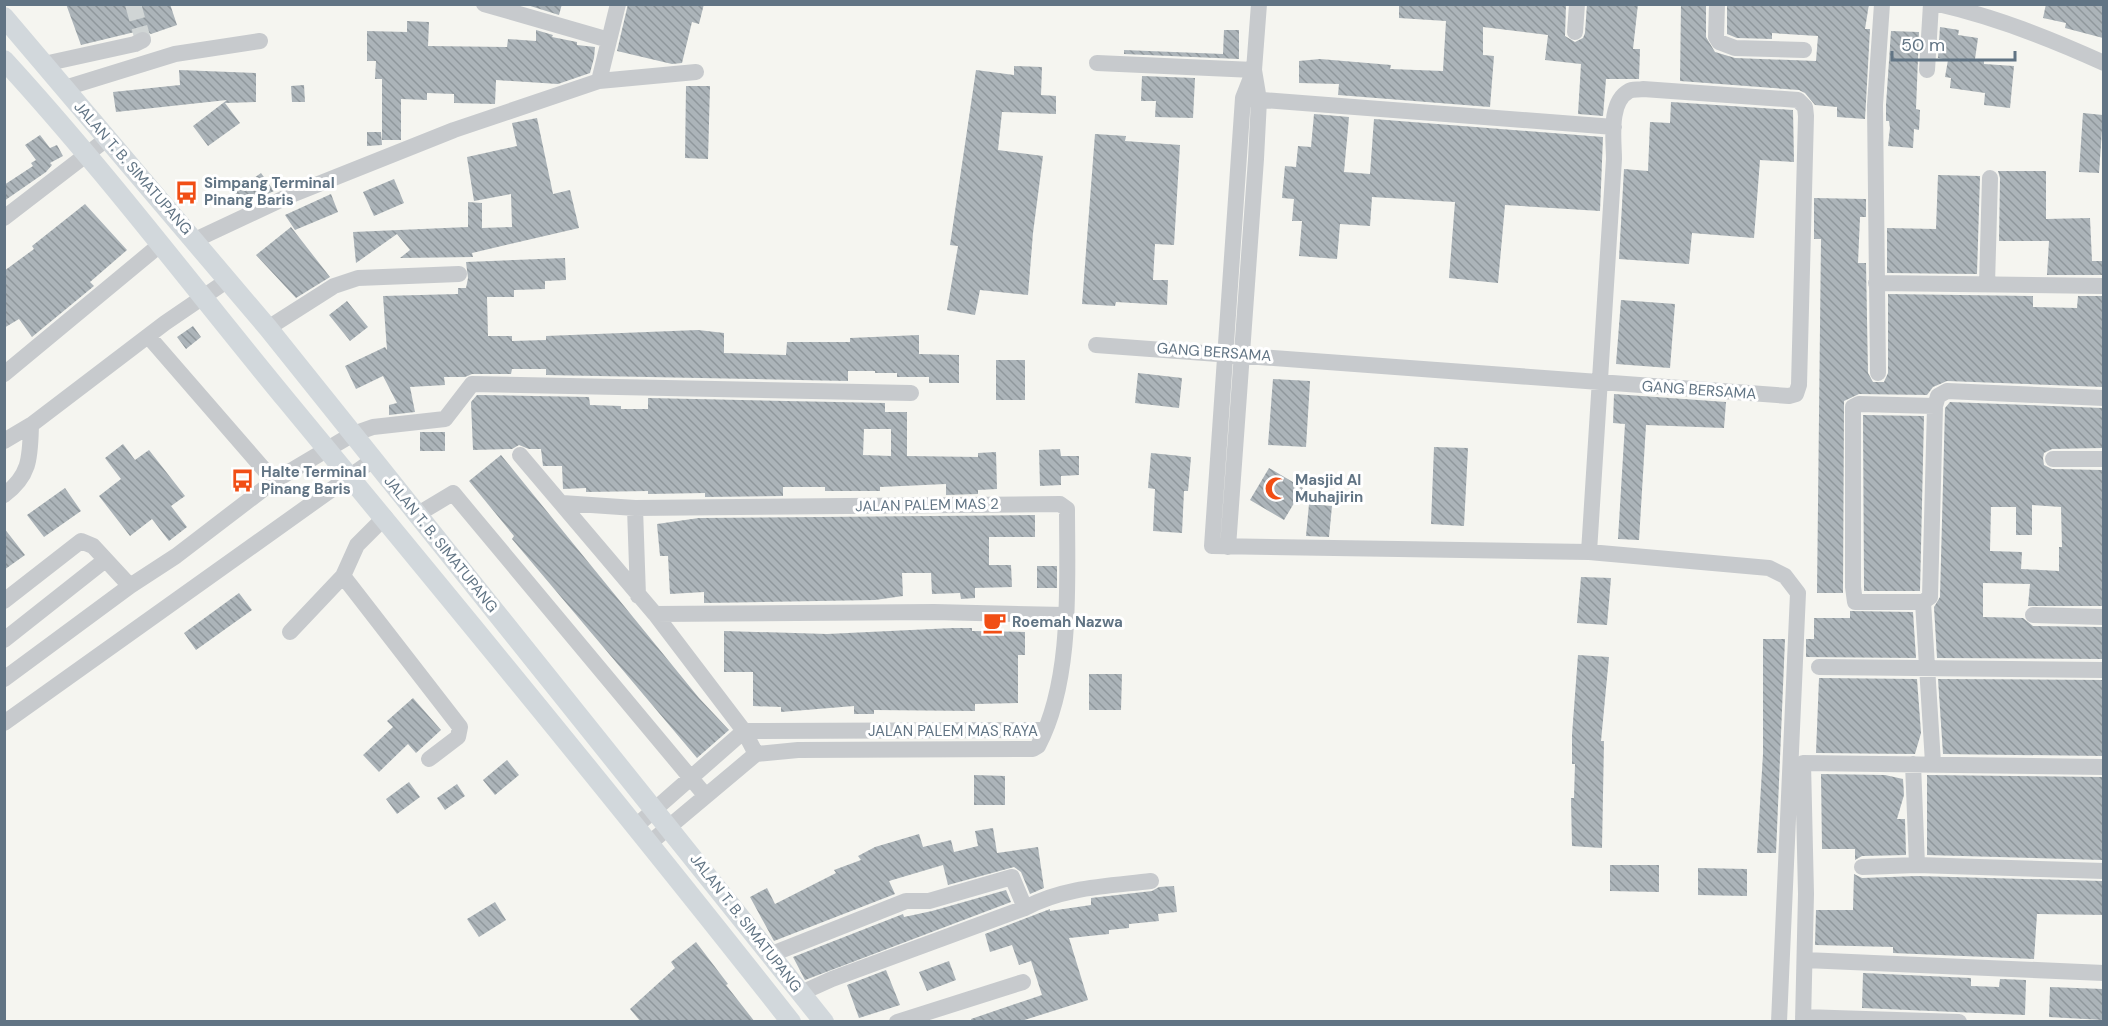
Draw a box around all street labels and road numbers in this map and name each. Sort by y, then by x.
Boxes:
street label: JALAN T. B. SIMATUPANG [70,97,196,239]
street label: GANG BERSAMA [1156,338,1272,366]
street label: GANG BERSAMA [1641,376,1757,404]
street label: JALAN T. B. SIMATUPANG [380,472,502,616]
street label: JALAN PALEM MAS 2 [855,494,999,516]
street label: JALAN PALEM MAS RAYA [868,721,1038,741]
street label: JALAN T. B. SIMATUPANG [686,850,806,996]

